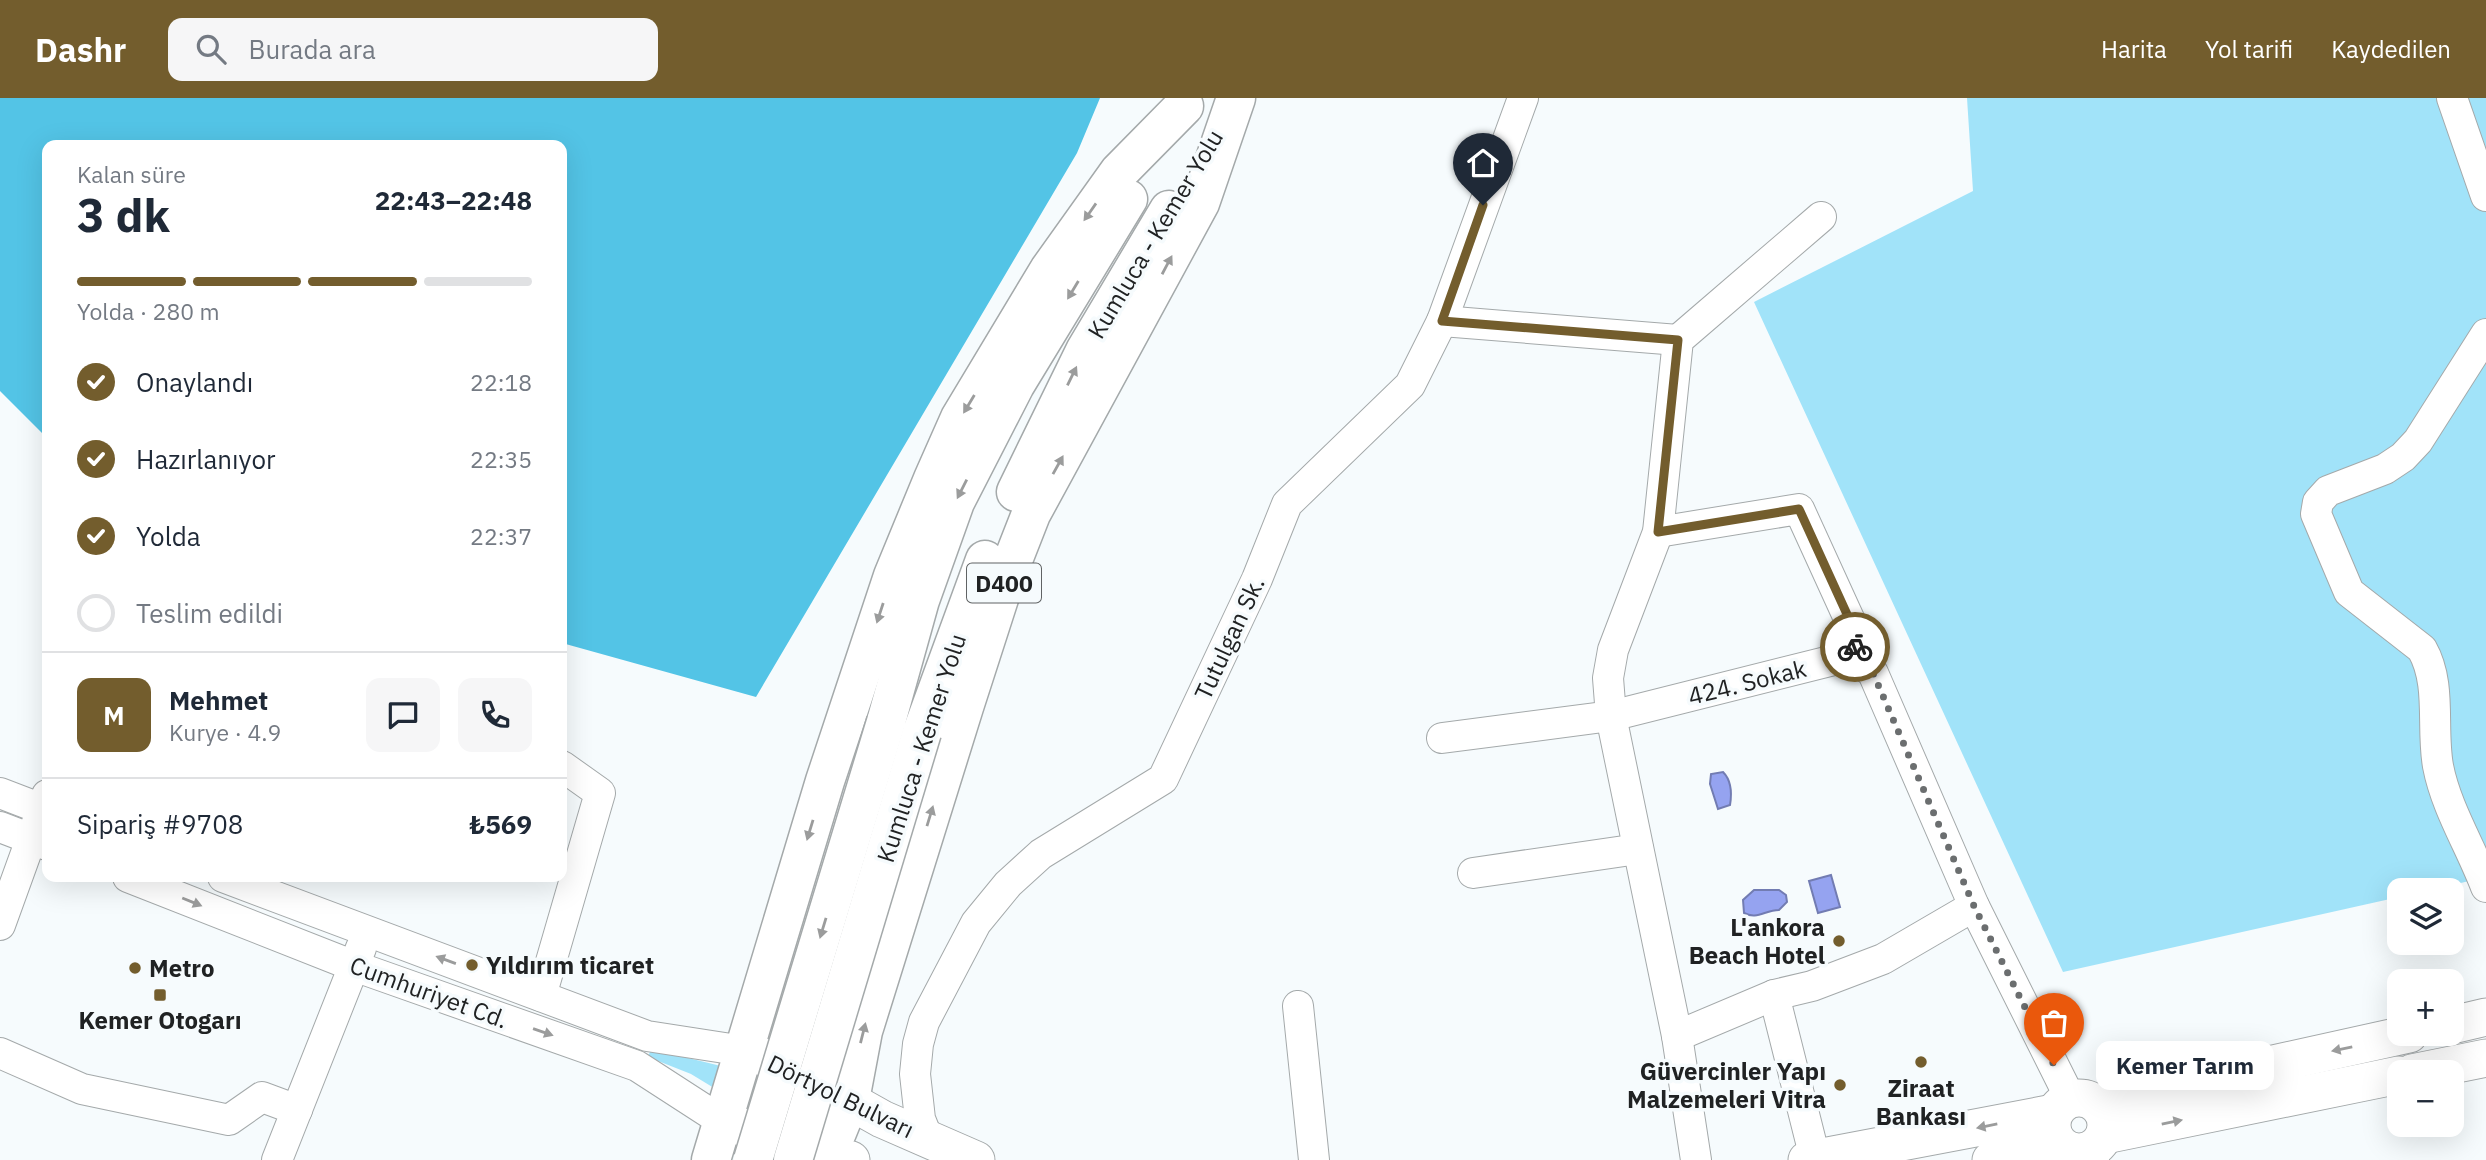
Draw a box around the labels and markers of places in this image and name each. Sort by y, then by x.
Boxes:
pin [1453,133,1513,205]
place label: L'ankora Beach Hotel [1689,911,1825,971]
marker: L'ankora Beach Hotel [1831,933,1847,949]
place label: Yıldırım ticaret [486,949,654,981]
place label: Metro [149,952,214,984]
marker: Yıldırım ticaret [464,957,480,973]
marker: Metro [127,960,143,976]
marker: Kemer Otogarı [152,987,168,1003]
pin [2024,993,2084,1065]
place label: Kemer Otogarı [78,1004,242,1036]
callout: Kemer Tarım [2096,1040,2274,1090]
marker: Ziraat Bankası [1913,1054,1929,1070]
place label: Güvercinler Yapı Malzemeleri Vitra [1627,1055,1826,1115]
place label: Ziraat Bankası [1876,1072,1966,1132]
marker: Güvercinler Yapı Malzemeleri Vitra [1832,1077,1848,1093]

